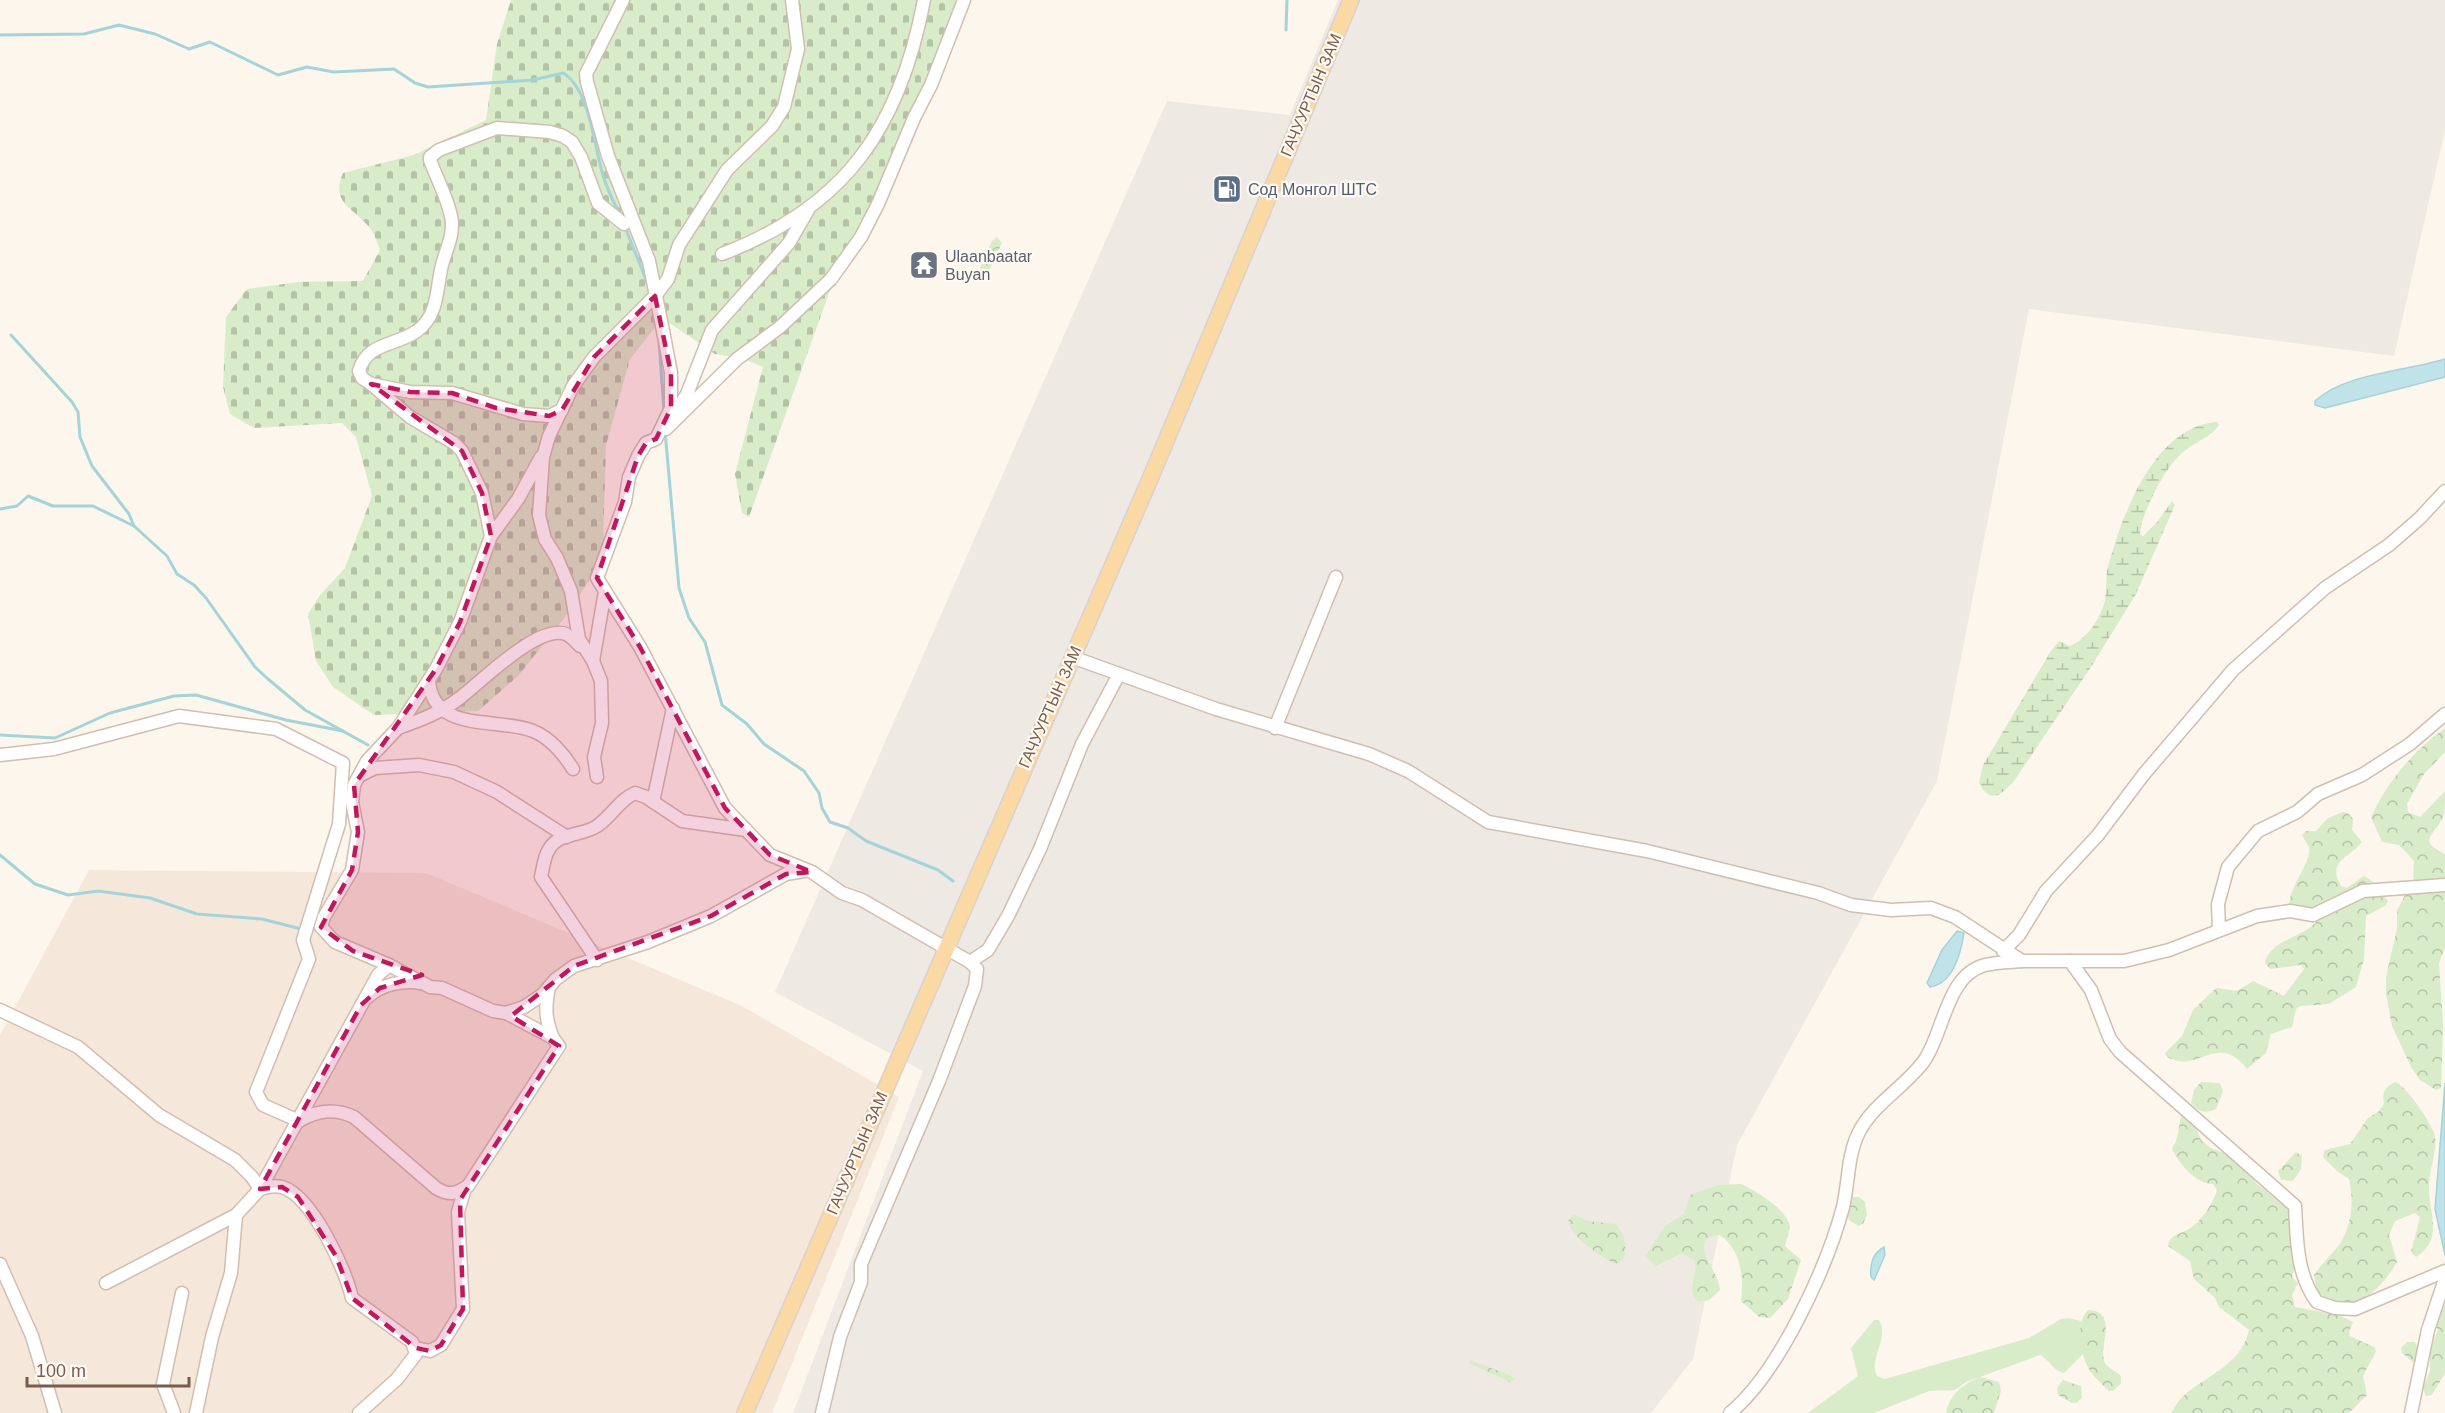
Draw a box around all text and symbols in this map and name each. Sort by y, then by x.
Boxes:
street label: ГАЧУУРТЫН ЗАМ [1277,31,1345,159]
fuel station icon: Сод Монгол ШТС [1211,173,1243,205]
place label: Сод Монгол ШТС [1248,181,1377,198]
place label: Ulaanbaatar Buyan [945,248,1033,283]
temple icon: Ulaanbaatar Buyan [908,249,940,281]
street label: ГАЧУУРТЫН ЗАМ [1015,643,1085,771]
street label: ГАЧУУРТЫН ЗАМ [823,1089,891,1217]
scale bar [27,1350,189,1388]
text: 100 m [36,1361,86,1381]

